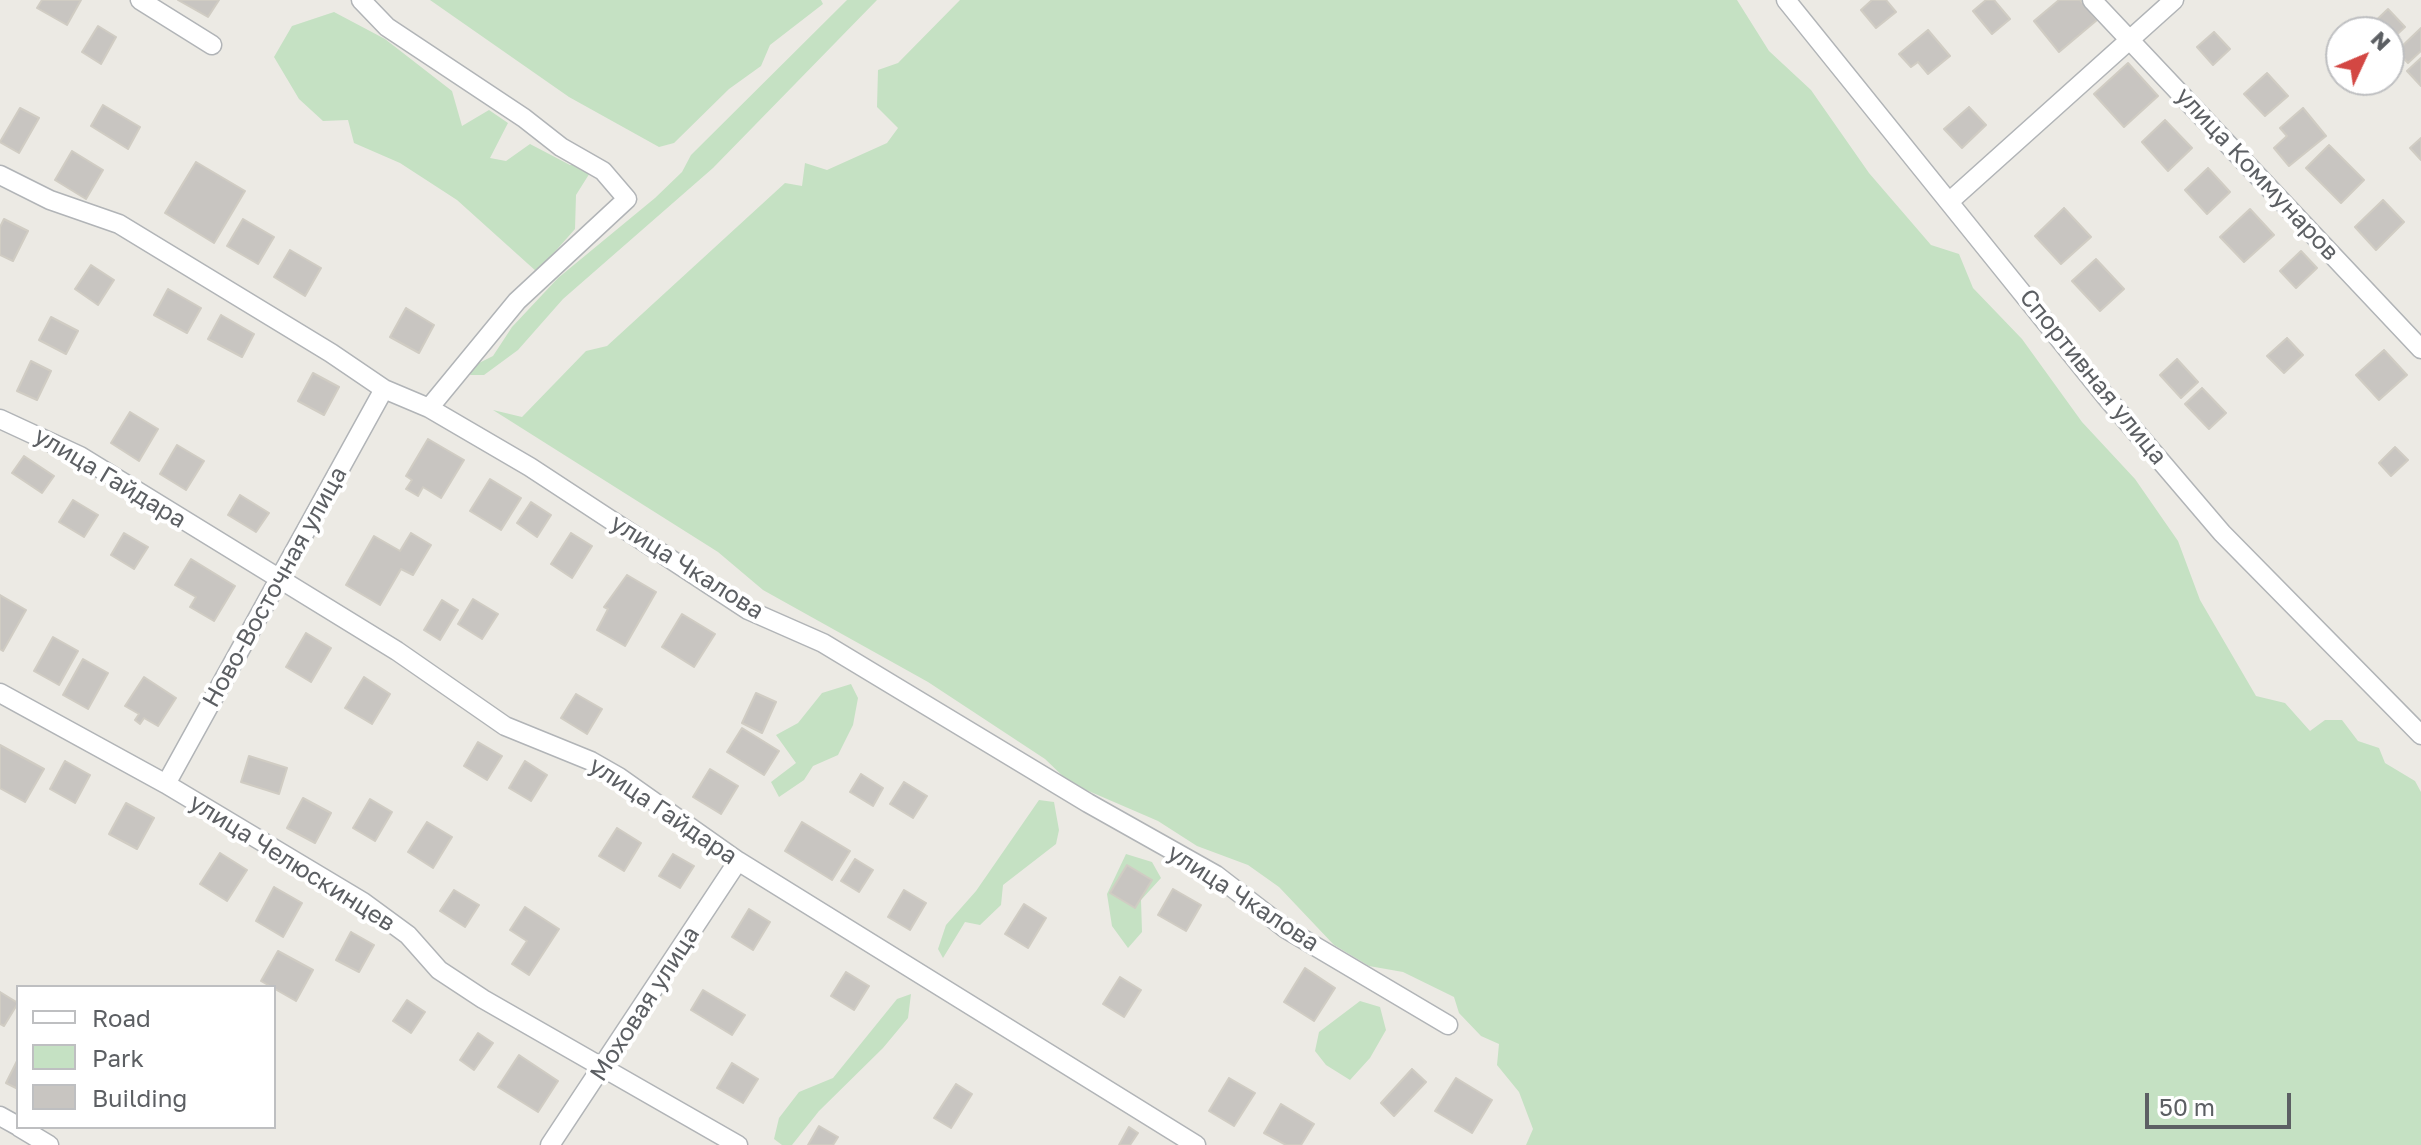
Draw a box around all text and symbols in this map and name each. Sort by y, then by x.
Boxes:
north arrow [2325,16,2405,96]
text: N [2366,25,2397,56]
street label: улица Коммунаров [2169,82,2345,266]
street label: Спортивная улица [2013,283,2173,471]
street label: улица Гайдара [29,421,191,535]
street label: Ново-Восточная улица [197,462,353,712]
street label: улица Чкалова [605,508,769,626]
street label: улица Гайдара [584,751,742,871]
street label: улица Челюскинцев [184,788,400,938]
street label: улица Чкалова [1162,838,1324,958]
street label: Моховая улица [584,921,706,1087]
legend [16,985,276,1129]
text: Road [92,1003,151,1032]
text: Park [92,1043,144,1072]
scale bar [2149,1077,2295,1127]
text: Building [92,1083,187,1112]
text: 50 m [2159,1092,2215,1121]

